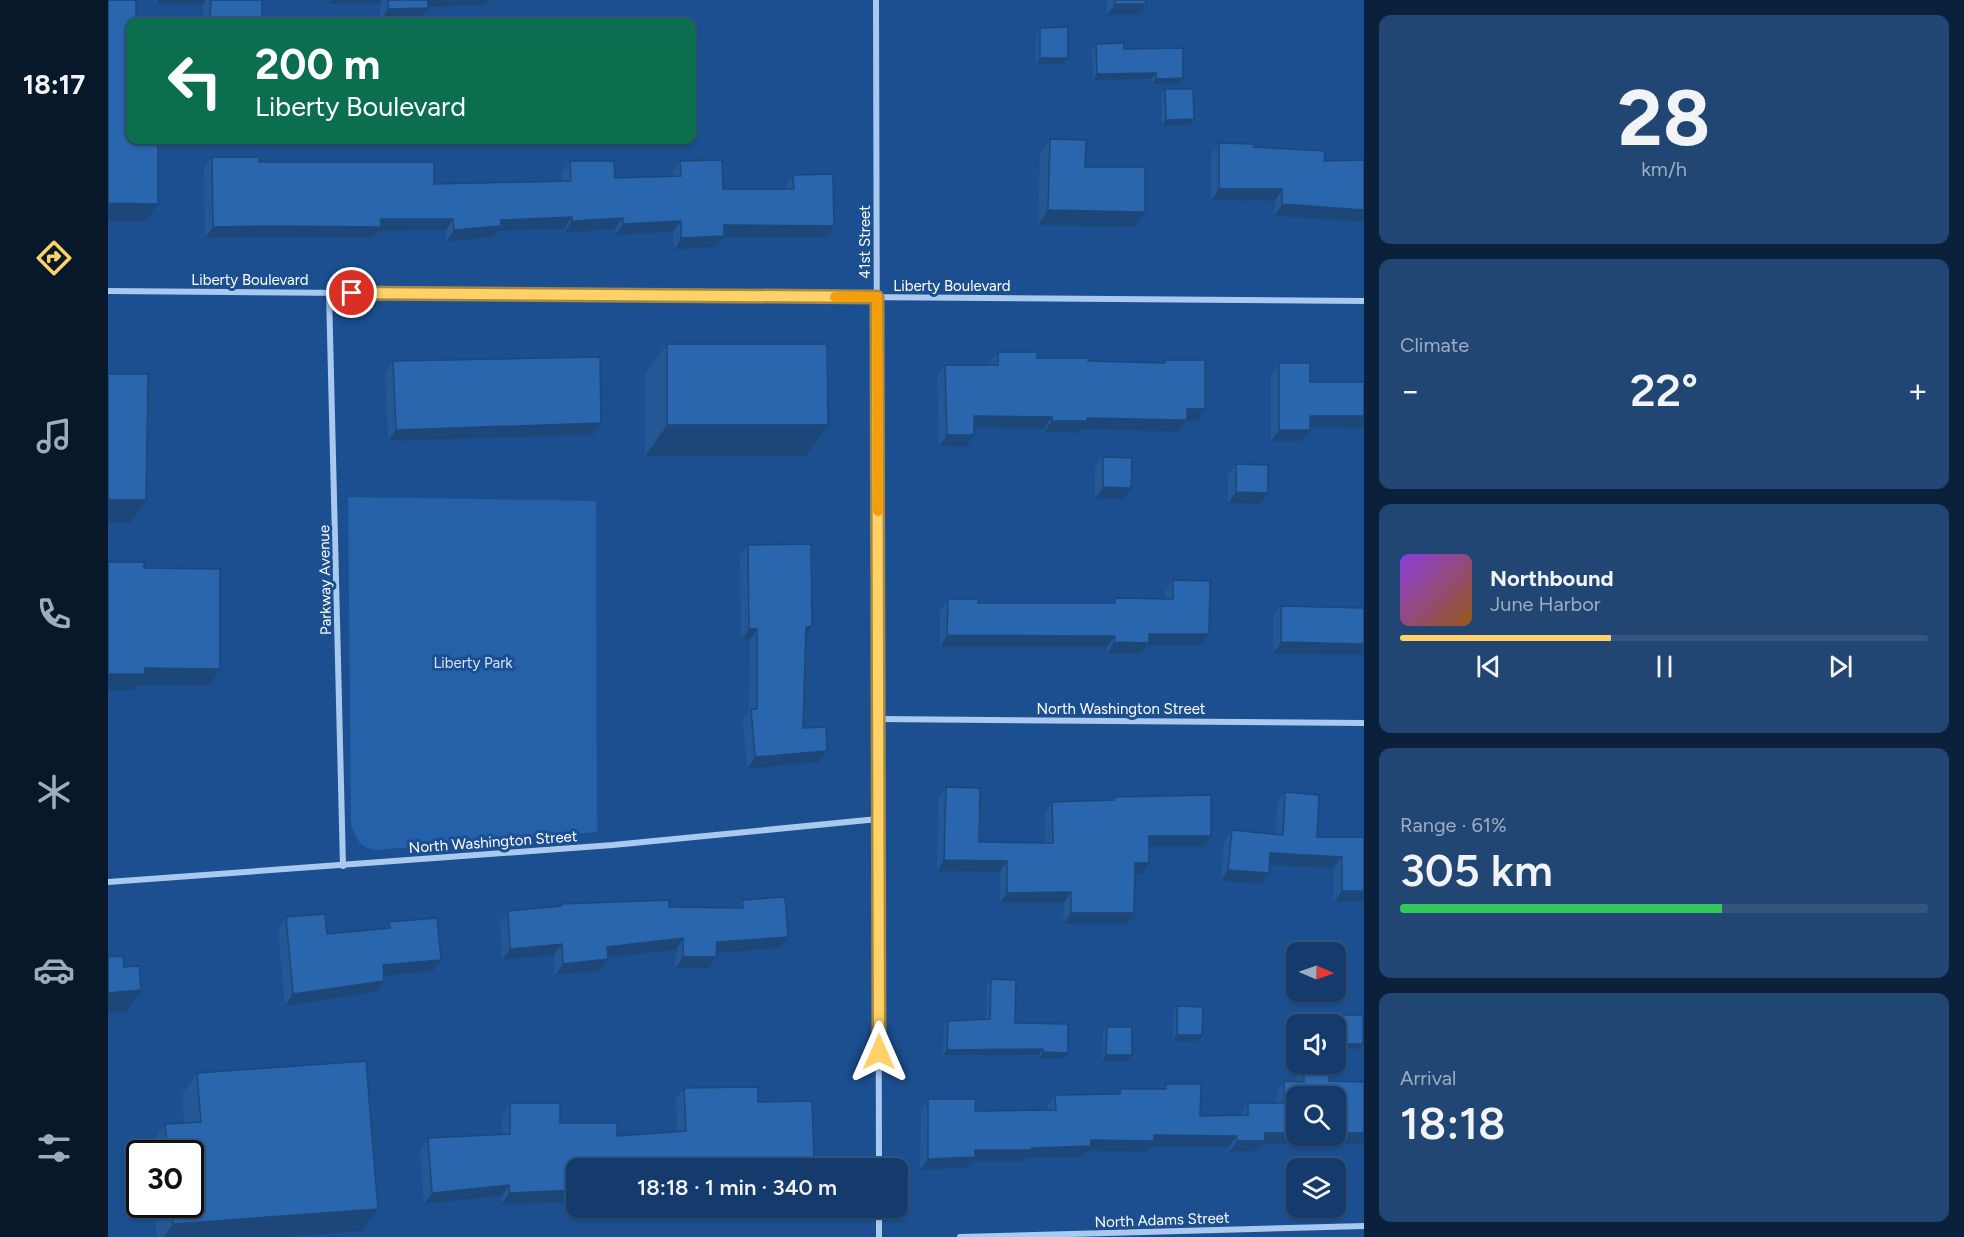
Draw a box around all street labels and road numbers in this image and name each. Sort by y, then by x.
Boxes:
street label: 41st Street [856,205,874,279]
street label: Liberty Boulevard [191,271,309,289]
street label: Liberty Boulevard [893,277,1011,295]
street label: Parkway Avenue [315,525,335,635]
street label: North Washington Street [1037,700,1206,718]
street label: North Washington Street [408,827,578,857]
street label: North Adams Street [1094,1209,1230,1231]

